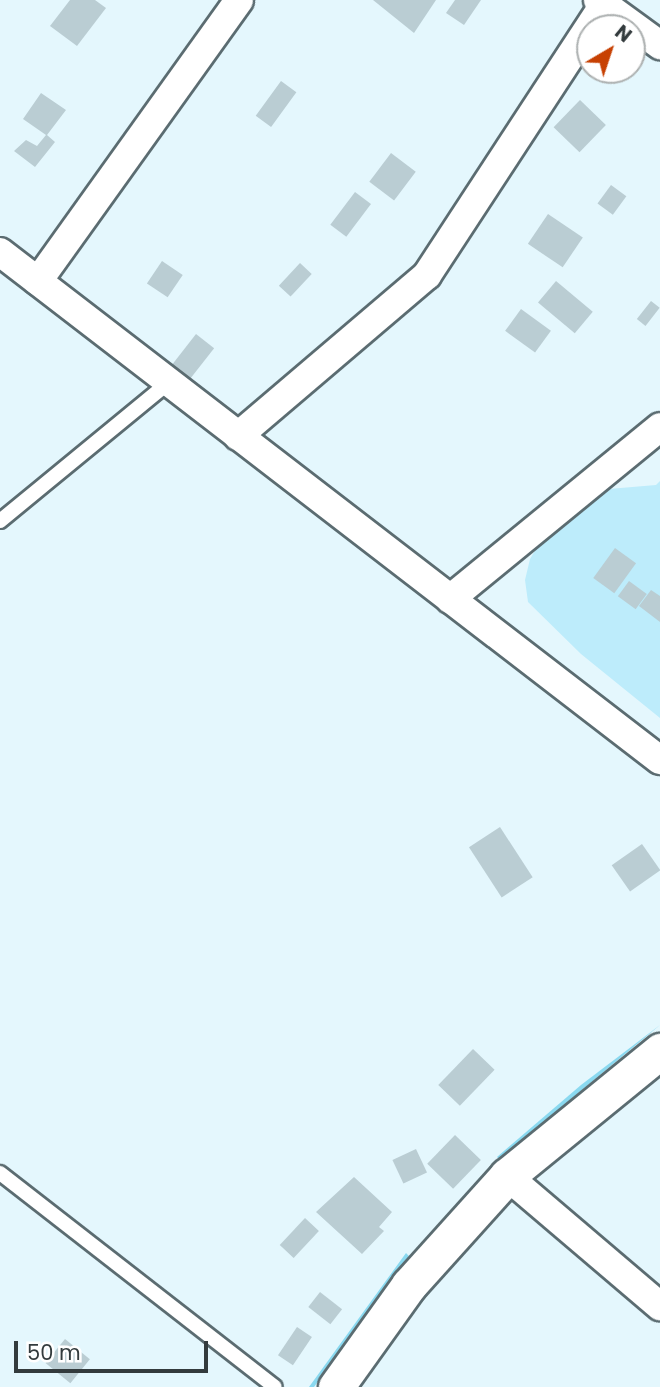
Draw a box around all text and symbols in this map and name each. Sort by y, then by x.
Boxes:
north arrow [576,14,646,84]
text: N [609,19,637,49]
scale bar [18,1328,212,1372]
text: 50 m [27,1338,81,1367]

